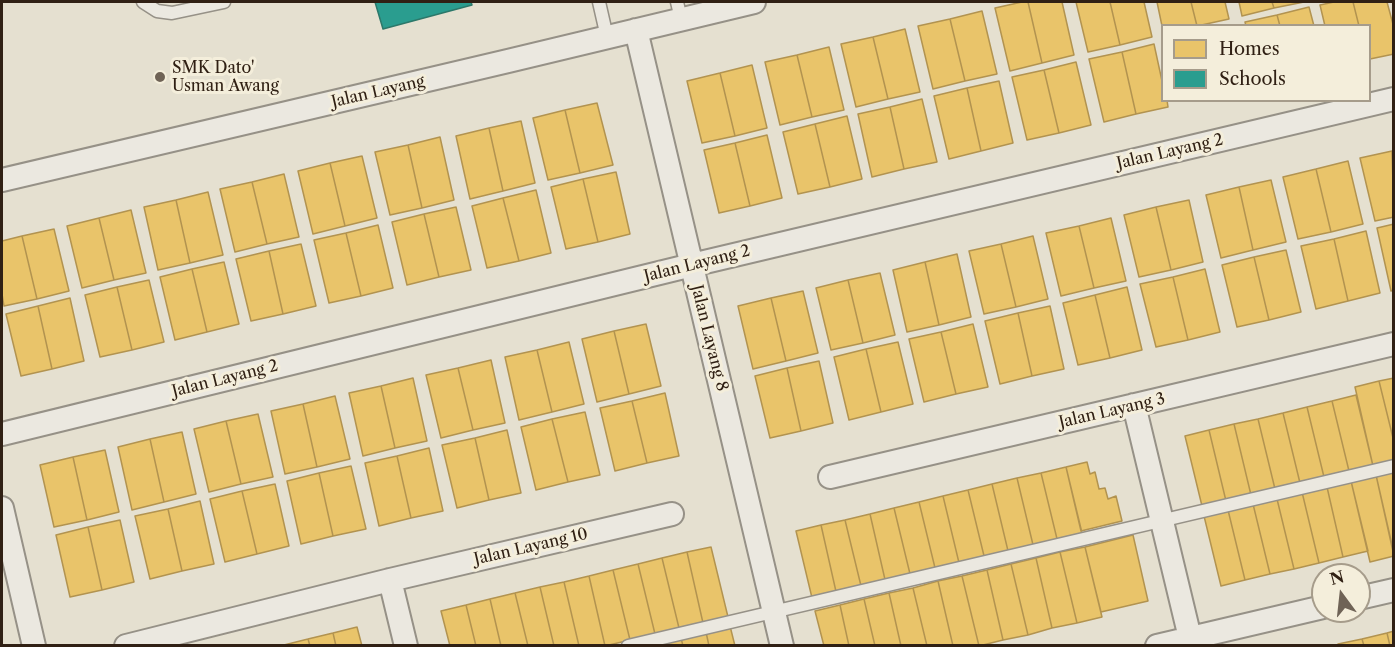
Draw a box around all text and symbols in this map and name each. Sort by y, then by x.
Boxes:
legend [1161,24,1371,102]
text: Homes [1219,38,1280,60]
place label: SMK Dato' Usman Awang [172,58,279,96]
text: Schools [1219,68,1286,90]
marker: SMK Dato' Usman Awang [153,70,167,84]
street label: Jalan Layang [329,72,427,112]
street label: Jalan Layang 2 [1115,130,1225,174]
street label: Jalan Layang 2 [642,242,752,286]
street label: Jalan Layang 8 [687,283,731,393]
street label: Jalan Layang 2 [170,357,280,401]
street label: Jalan Layang 3 [1057,389,1167,433]
street label: Jalan Layang 10 [472,525,590,569]
north arrow [1311,563,1371,623]
text: N [1328,566,1346,589]

